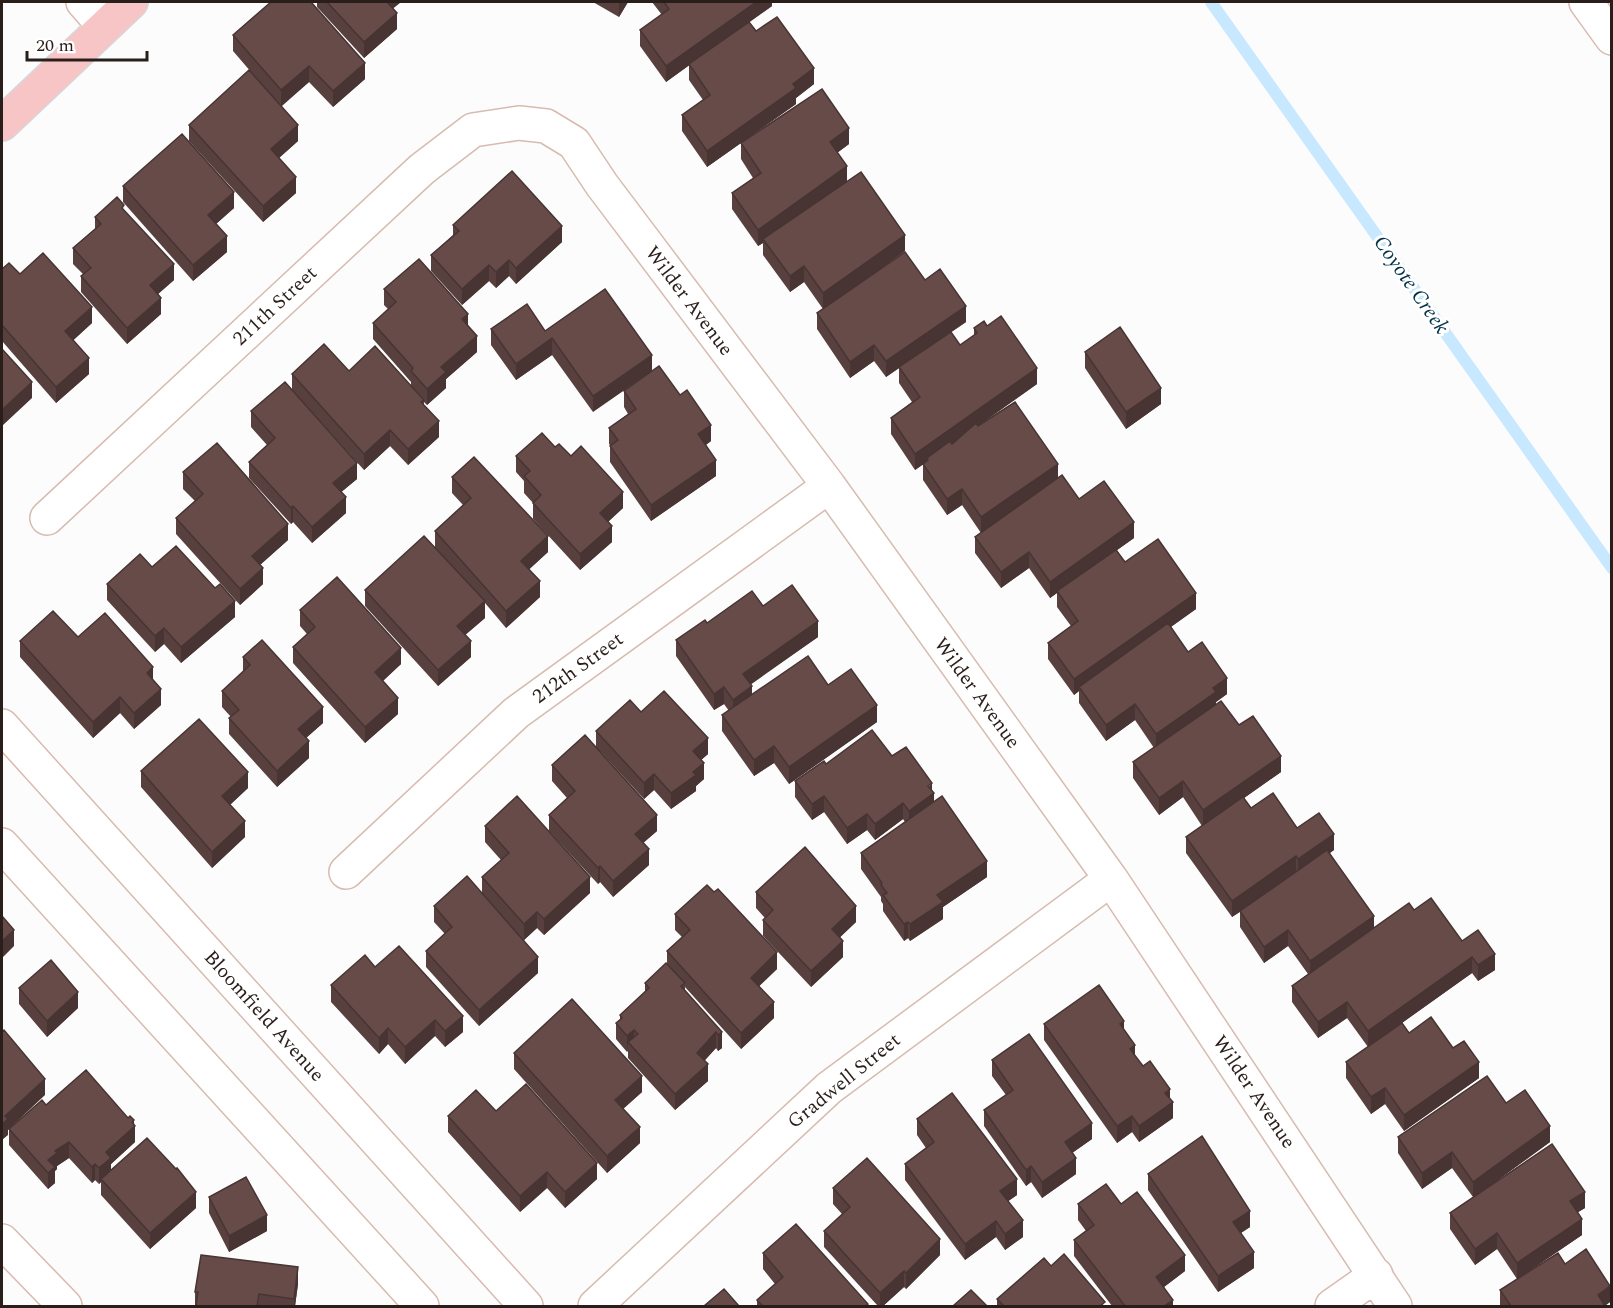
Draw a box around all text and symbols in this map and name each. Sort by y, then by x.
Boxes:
scale bar [27,24,147,62]
text: 20 m [36,32,74,59]
water label: Coyote Creek [1365,229,1457,341]
street label: Wilder Avenue [637,240,741,362]
street label: 211th Street [226,259,324,353]
street label: 212th Street [526,625,630,711]
street label: Wilder Avenue [926,631,1028,755]
street label: Bloomfield Avenue [196,943,332,1089]
street label: Gradwell Street [781,1026,907,1136]
street label: Wilder Avenue [1205,1029,1303,1155]

